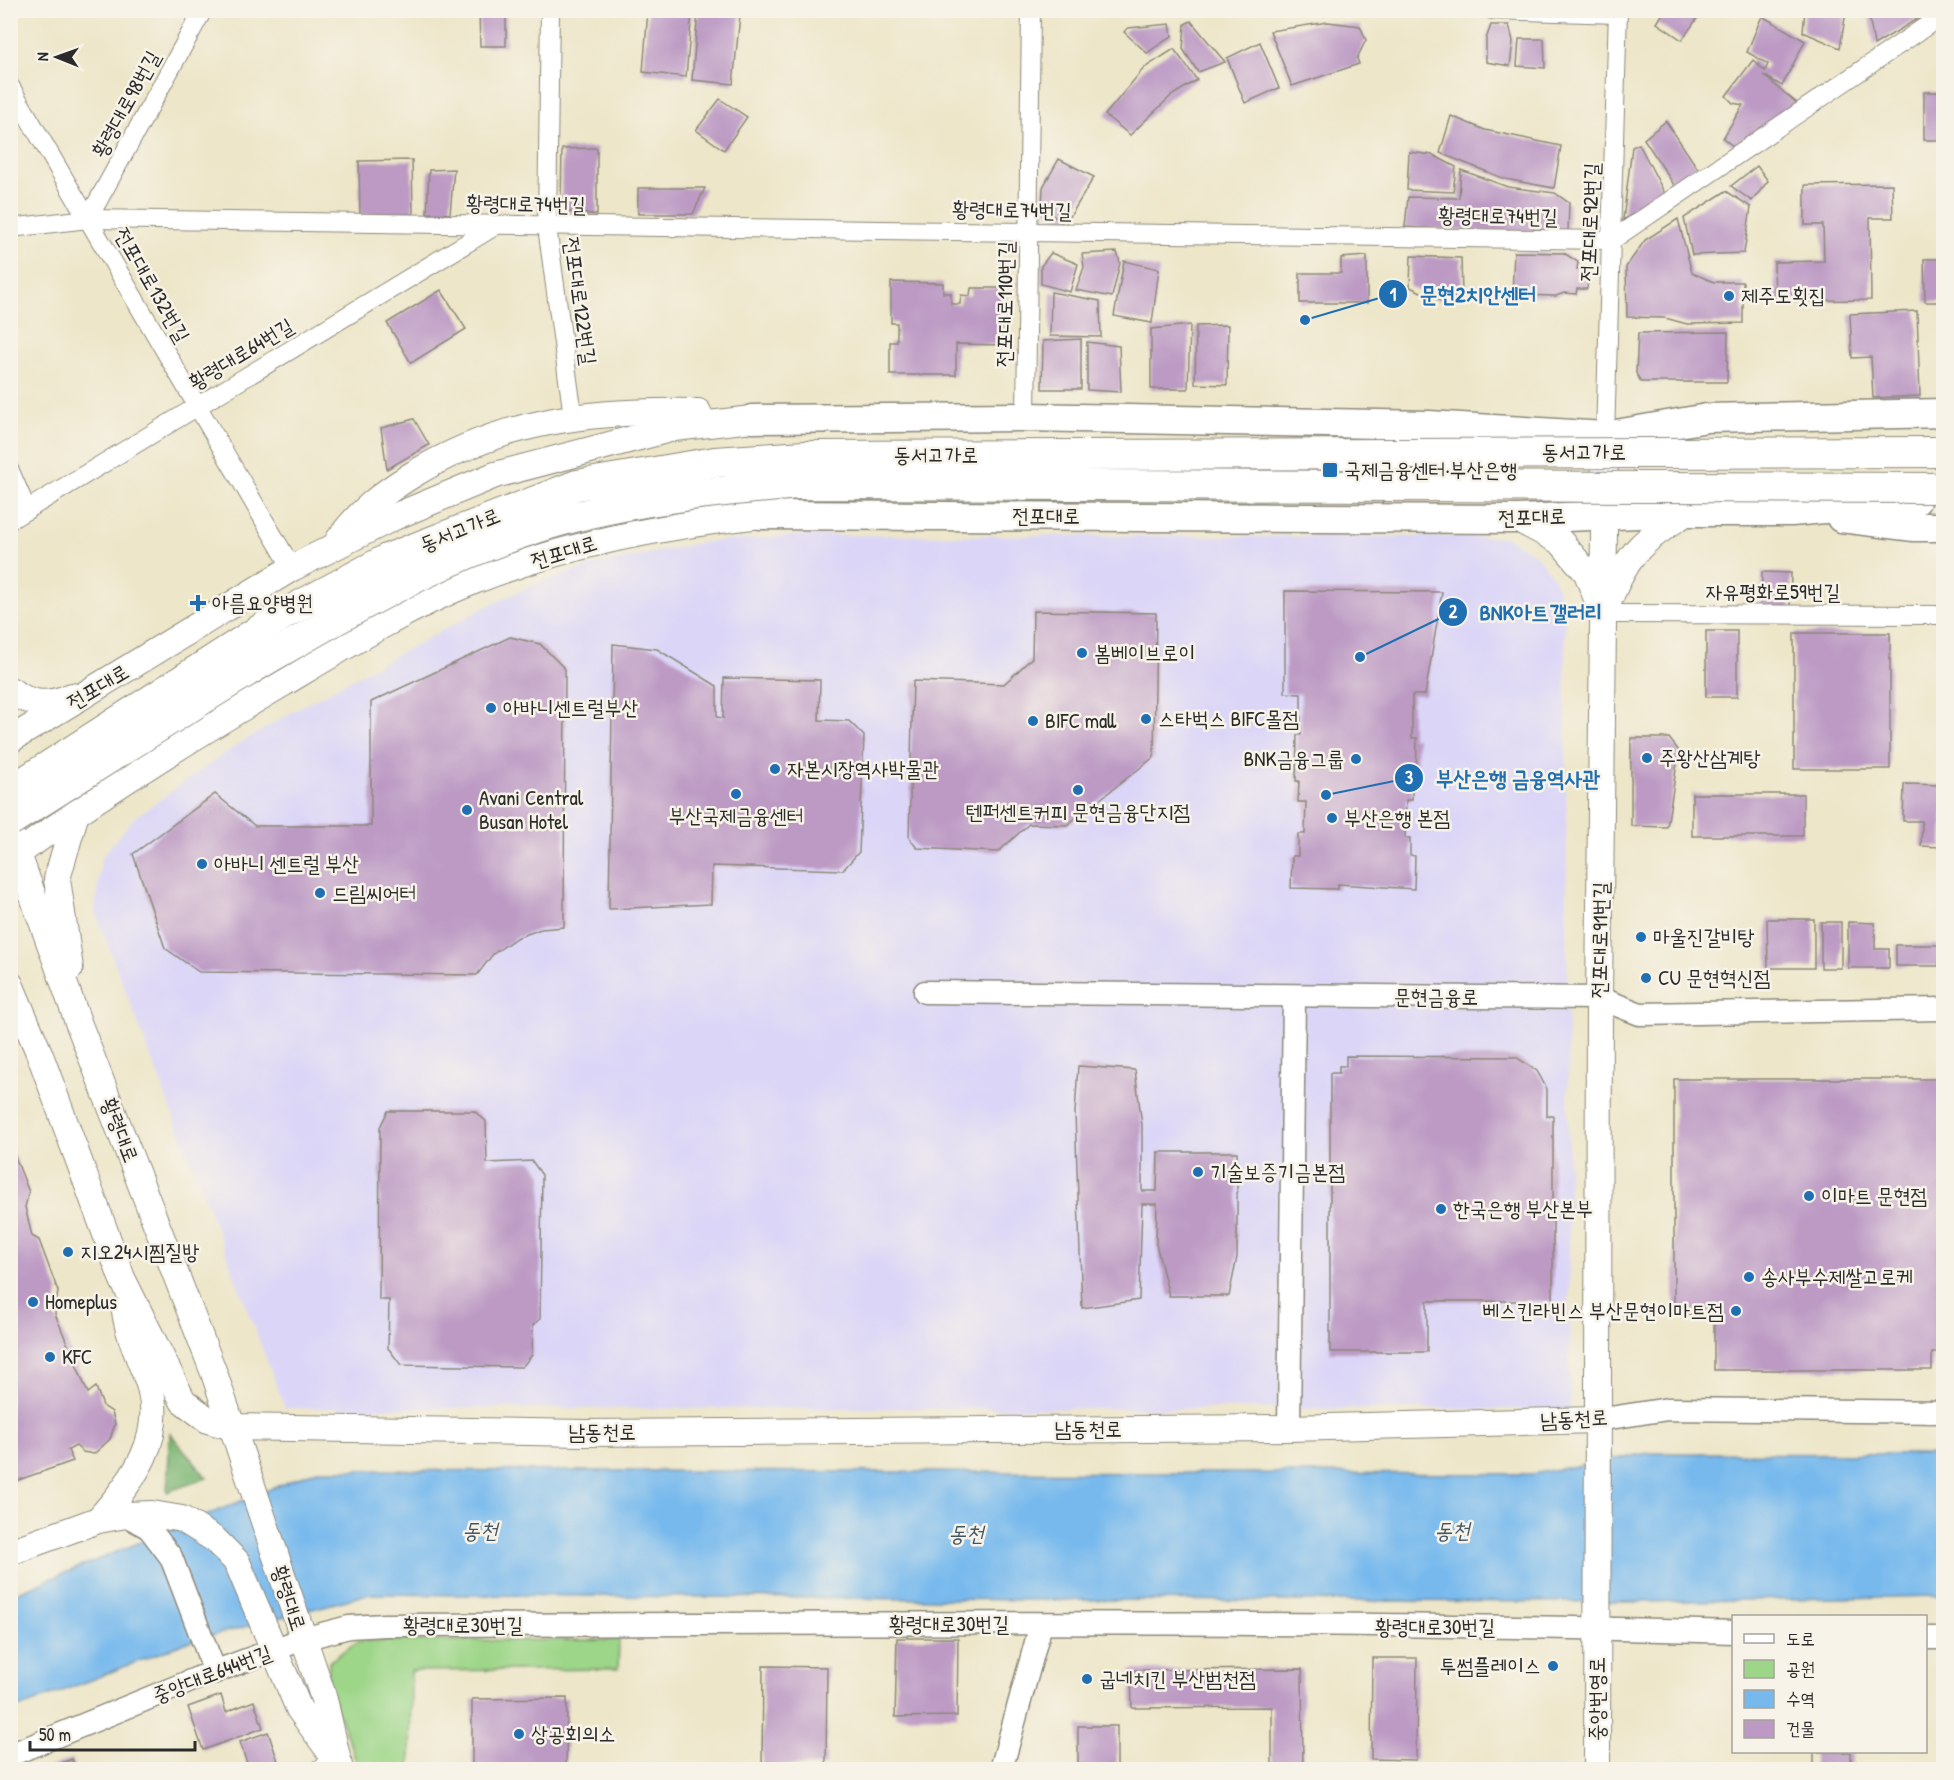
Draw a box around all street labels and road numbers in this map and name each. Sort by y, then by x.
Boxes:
street label: 황령대로98번길 [84,45,167,162]
street label: 전포대로92번길 [1573,162,1606,282]
street label: 황령대로74번길 [466,188,586,219]
street label: 황령대로74번길 [952,194,1072,225]
street label: 황령대로74번길 [1438,200,1558,231]
street label: 전포대로132번길 [108,222,197,348]
street label: 전포대로122번길 [557,235,604,367]
street label: 전포대로110번길 [989,241,1020,367]
street label: 황령대로64번길 [183,311,299,396]
street label: 동서고가로 [1542,437,1626,466]
street label: 동서고가로 [894,440,978,469]
street label: 동서고가로 [415,500,504,559]
street label: 전포대로 [1012,501,1080,530]
street label: 전포대로 [1498,501,1566,532]
street label: 전포대로 [527,528,600,575]
street label: 자유평화로59번길 [1706,577,1841,606]
street label: 전포대로 [61,657,134,716]
street label: 전포대로91번길 [1584,881,1615,999]
street label: 문현금융로 [1394,982,1478,1011]
street label: 황령대로 [95,1093,146,1167]
street label: 남동천로 [1539,1402,1608,1435]
street label: 남동천로 [1054,1414,1122,1443]
street label: 남동천로 [568,1417,636,1446]
street label: 황령대로 [265,1561,314,1634]
street label: 황령대로30번길 [889,1609,1009,1638]
street label: 황령대로30번길 [403,1610,523,1639]
street label: 황령대로30번길 [1375,1612,1495,1641]
street label: 중앙대로644번길 [148,1637,276,1710]
street label: 중앙번영로 [1582,1657,1611,1741]

